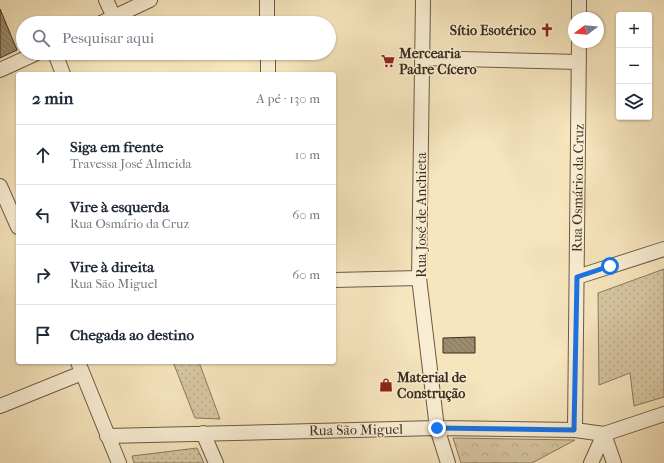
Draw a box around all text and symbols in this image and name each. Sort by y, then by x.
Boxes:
north arrow [568,12,604,48]
map controls [616,12,652,120]
button: + [616,12,652,48]
search box [16,16,336,60]
place label: Sítio Esotérico [450,22,536,39]
church icon: Sítio Esotérico [539,22,555,38]
icon: search [30,27,52,49]
text: Pesquisar aqui [62,29,154,47]
place label: Mercearia Padre Cícero [398,45,477,78]
button: − [616,48,652,84]
supermarket icon: Mercearia Padre Cícero [380,53,396,69]
button: layers [616,84,652,120]
text: 2 min [32,88,73,108]
text: A pé · 130 m [256,91,320,106]
street label: Rua Osmário da Cruz [568,124,588,252]
text: Siga em frente [70,138,163,156]
icon: ahead [32,144,54,166]
text: 10 m [295,147,320,162]
street label: Rua José de Anchieta [413,152,430,278]
text: Travessa José Almeida [70,156,192,171]
text: Vire à esquerda [70,198,169,216]
icon: left [32,204,54,226]
text: 60 m [292,207,320,222]
text: Rua Osmário da Cruz [70,216,189,231]
route start [601,257,619,275]
text: Vire à direita [70,258,154,276]
icon: right [32,264,54,286]
text: 60 m [292,267,320,282]
text: Rua São Miguel [70,276,158,291]
icon: arrive [32,324,54,346]
text: Chegada ao destino [70,326,194,344]
place label: Material de Construção [396,369,466,403]
shop icon: Material de Construção [378,377,394,393]
route end [428,419,446,437]
street label: Rua São Miguel [309,421,403,439]

